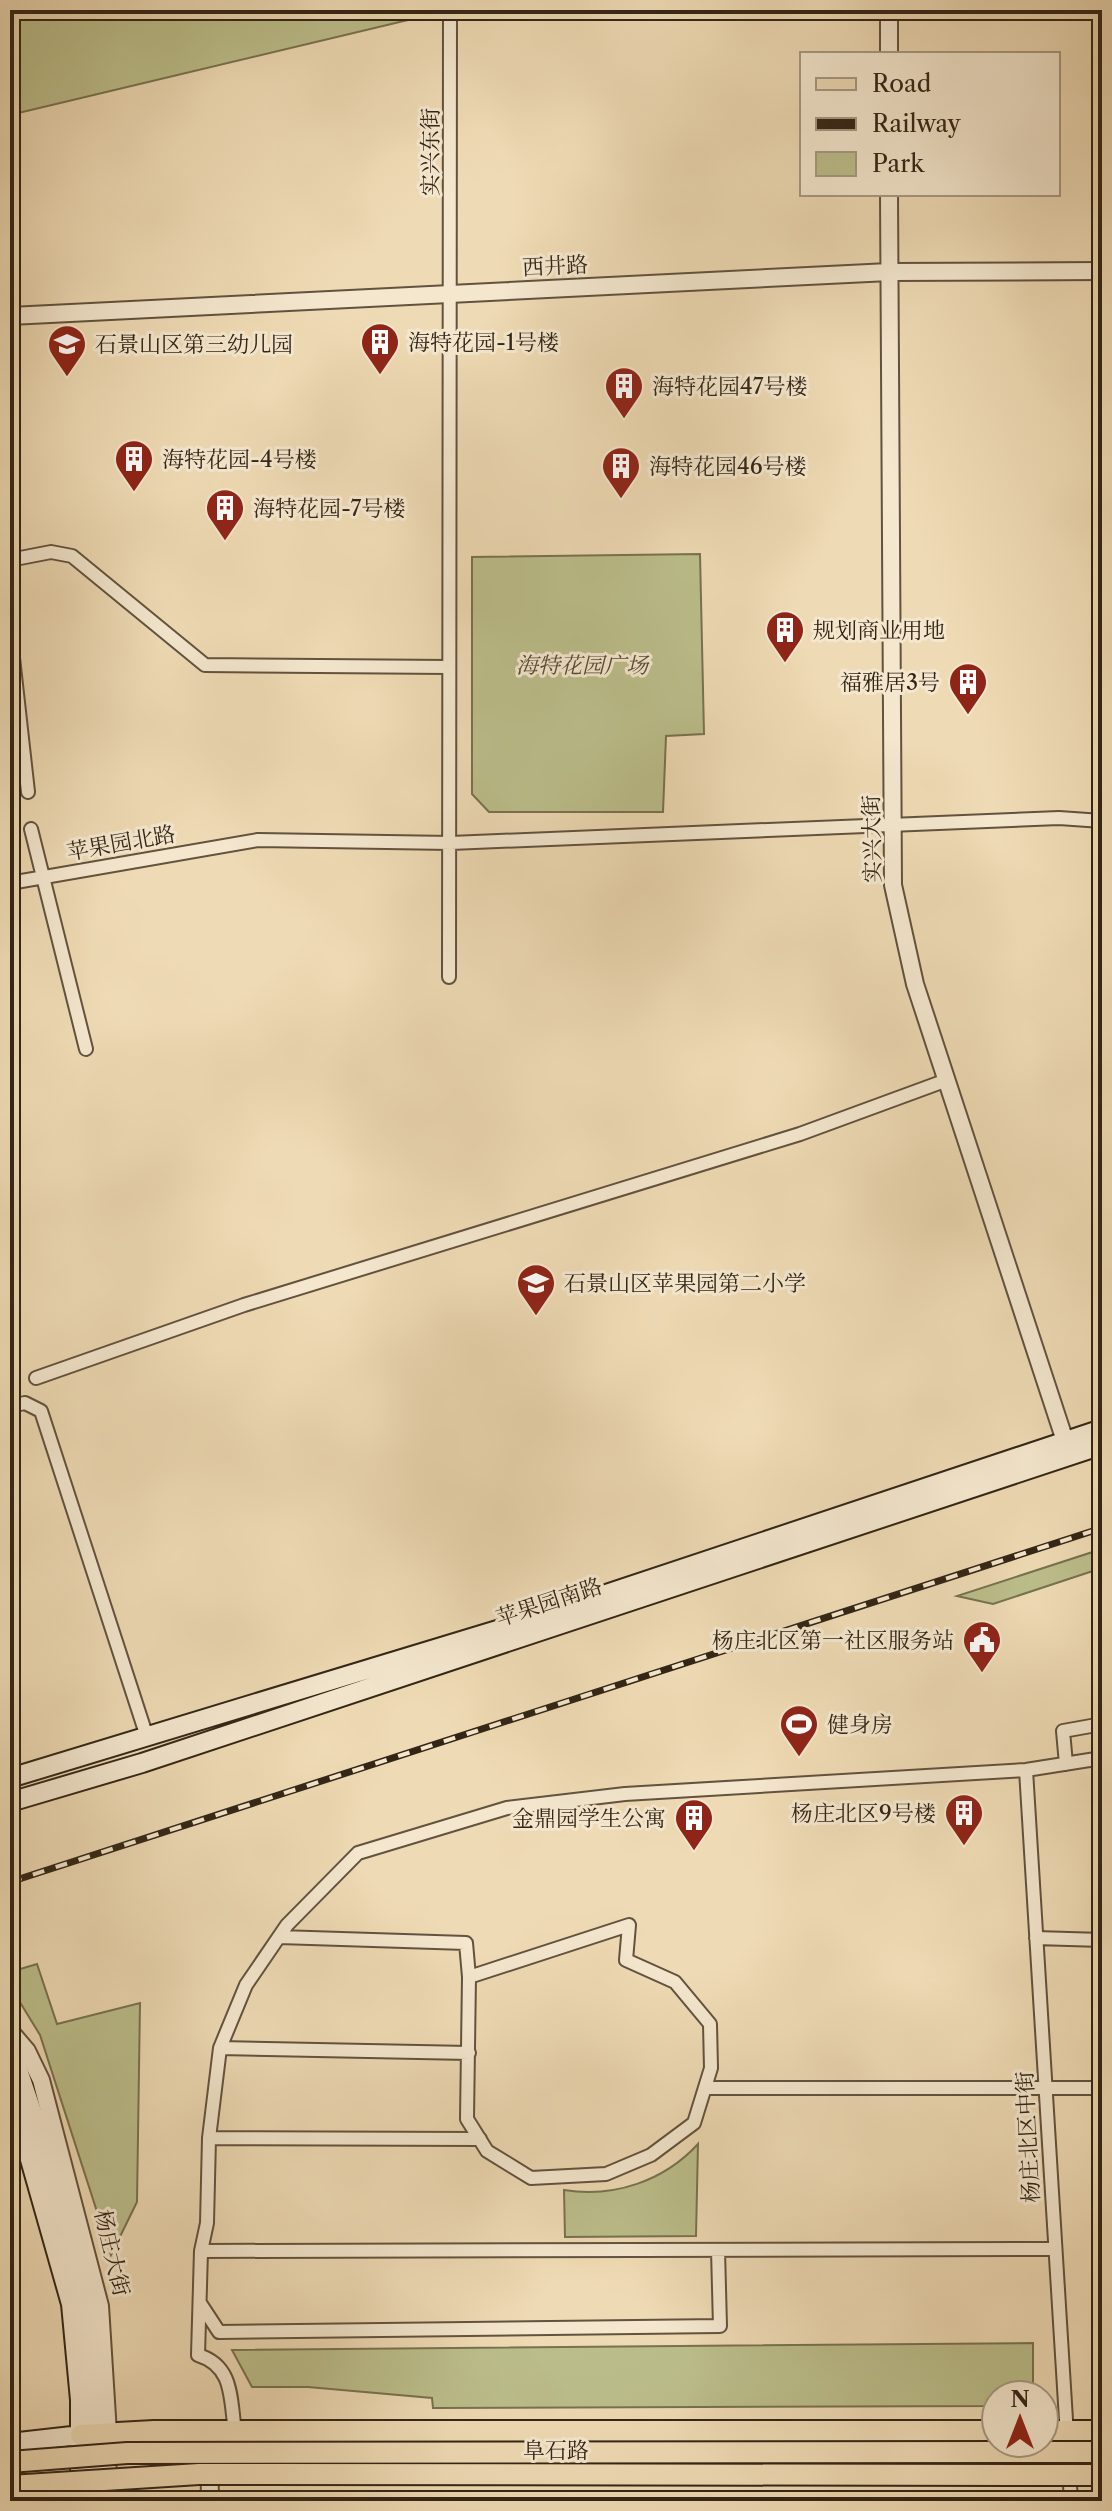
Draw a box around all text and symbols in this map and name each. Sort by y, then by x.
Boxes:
legend [800,52,1060,196]
text: Road [872,69,932,98]
street label: 实兴东街 [417,108,444,196]
text: Railway [872,109,962,138]
text: Park [872,149,925,178]
street label: 西井路 [521,251,589,281]
building icon: 海特花园-1号楼 [359,321,401,376]
school or university icon: 石景山区第三幼儿园 [46,323,88,378]
place label: 海特花园-1号楼 [408,329,559,356]
place label: 石景山区第三幼儿园 [95,331,293,358]
building icon: 海特花园47号楼 [603,365,645,420]
place label: 海特花园47号楼 [652,373,808,400]
building icon: 海特花园-4号楼 [113,438,155,493]
building icon: 海特花园46号楼 [600,445,642,500]
place label: 海特花园-4号楼 [162,446,317,473]
place label: 海特花园46号楼 [649,453,807,480]
building icon: 海特花园-7号楼 [204,487,246,542]
place label: 海特花园-7号楼 [253,495,405,522]
building icon: 规划商业用地 [764,609,806,664]
place label: 规划商业用地 [813,617,945,644]
park label: 海特花园广场 [516,652,650,679]
building icon: 福雅居3号 [947,661,989,716]
place label: 福雅居3号 [840,669,940,696]
street label: 实兴大街 [858,795,886,883]
street label: 苹果园北路 [64,820,178,866]
school or university icon: 石景山区苹果园第二小学 [515,1262,557,1317]
place label: 石景山区苹果园第二小学 [564,1270,806,1297]
street label: 苹果园南路 [493,1572,605,1632]
public building icon: 杨庄北区第一社区服务站 [961,1619,1003,1674]
place label: 杨庄北区第一社区服务站 [712,1627,954,1654]
sports icon: 健身房 [778,1703,820,1758]
place label: 健身房 [827,1711,893,1738]
building icon: 杨庄北区9号楼 [943,1792,985,1847]
building icon: 金鼎园学生公寓 [673,1797,715,1852]
place label: 杨庄北区9号楼 [791,1800,936,1827]
place label: 金鼎园学生公寓 [512,1805,666,1832]
street label: 杨庄北区中街 [1011,2070,1045,2204]
street label: 杨庄大街 [89,2207,135,2299]
north arrow [980,2379,1060,2459]
text: N [1010,2386,1030,2413]
street label: 阜石路 [523,2437,589,2464]

